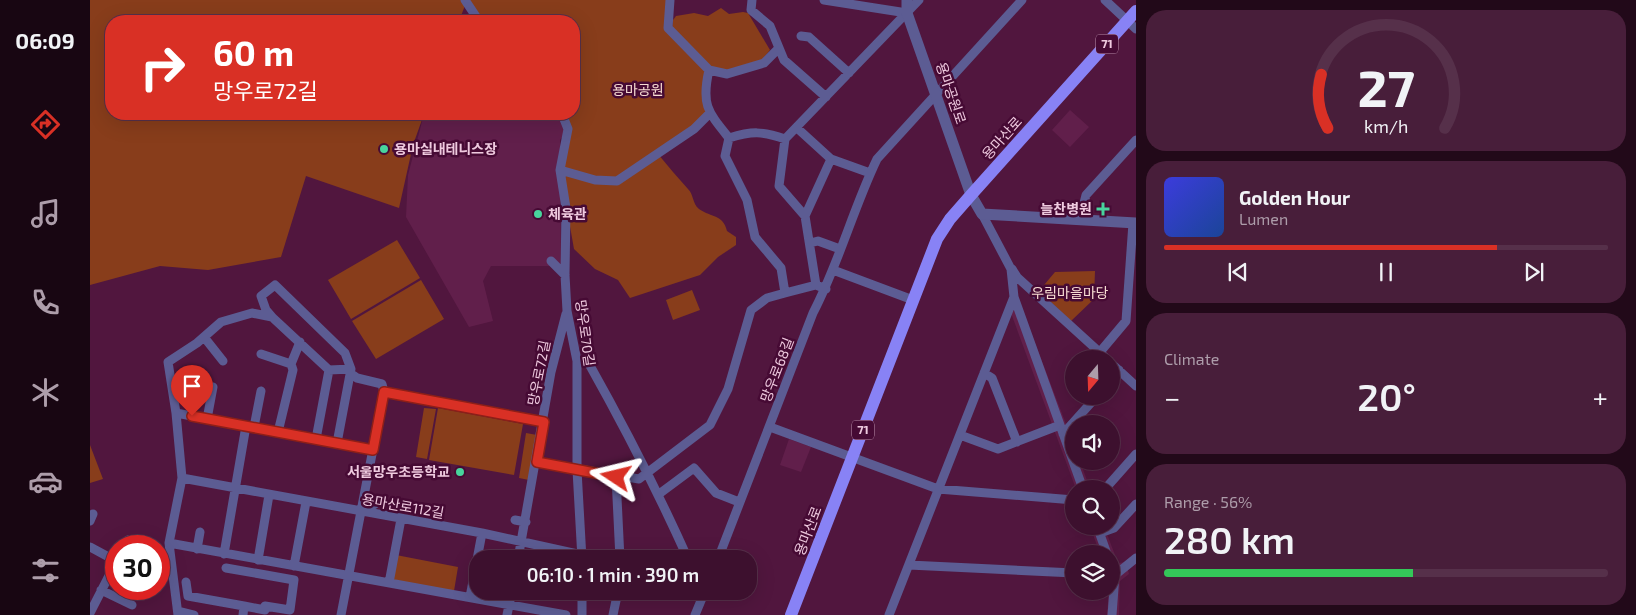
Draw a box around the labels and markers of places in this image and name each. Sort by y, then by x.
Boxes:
place label: 용마실내테니스장 [394,140,497,157]
marker: 용마실내테니스장 [378,143,390,155]
place label: 늘찬병원 [1040,200,1092,217]
marker: 늘찬병원 [1096,202,1110,216]
place label: 체육관 [548,205,587,222]
marker: 체육관 [532,208,544,220]
pin [171,365,213,416]
place label: 서울망우초등학교 [347,463,450,480]
marker: 서울망우초등학교 [454,466,466,478]

